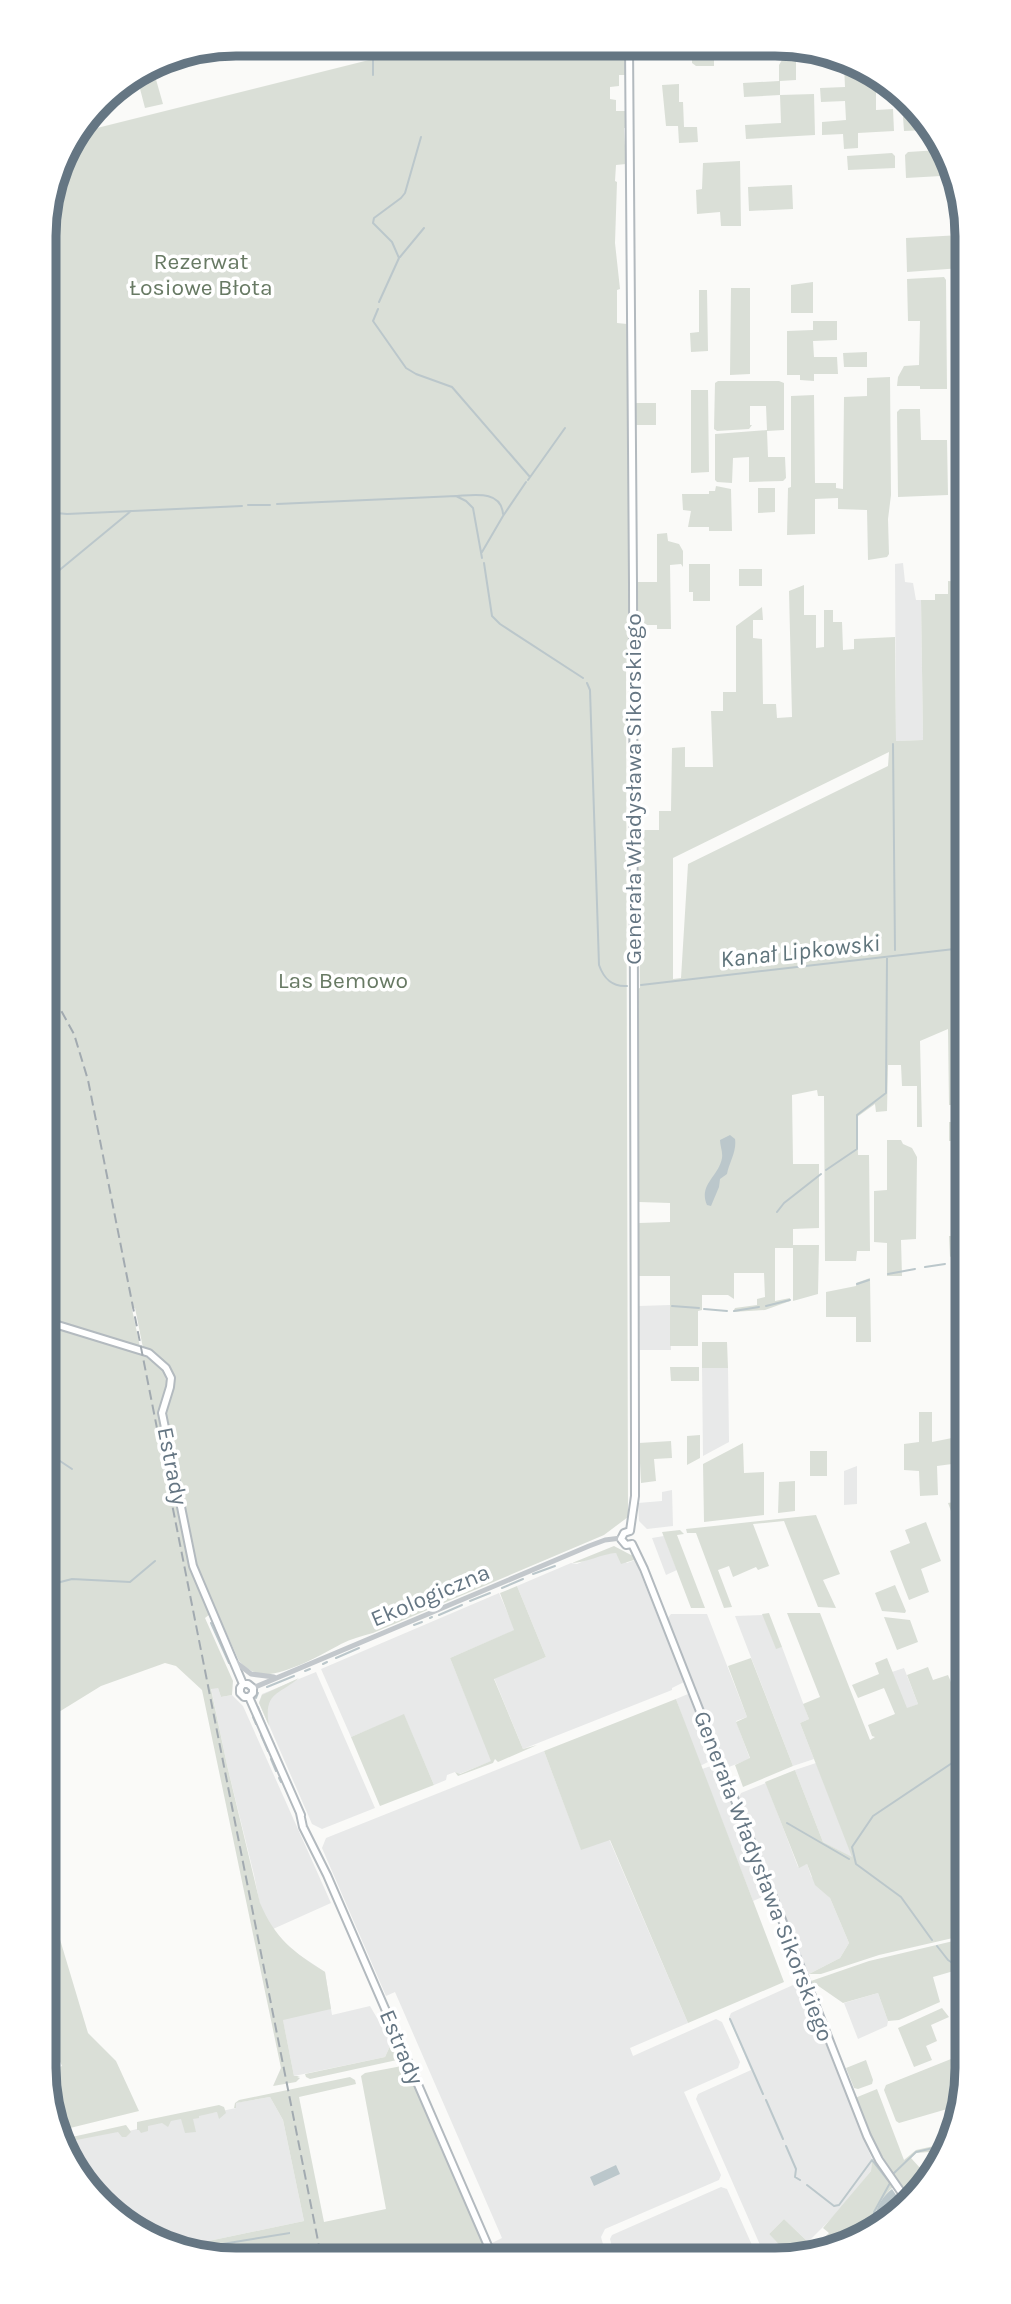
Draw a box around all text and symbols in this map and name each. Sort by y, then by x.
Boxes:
park label: Rezerwat Łosiowe Błota [129,248,273,301]
street label: Generała Władysława Sikorskiego [620,613,647,965]
water label: Kanał Lipkowski [719,929,881,973]
park label: Las Bemowo [278,967,408,994]
street label: Estrady [152,1425,193,1508]
street label: Ekologiczna [367,1558,494,1633]
street label: Generała Władysława Sikorskiego [688,1707,839,2045]
street label: Estrady [374,2006,430,2089]

